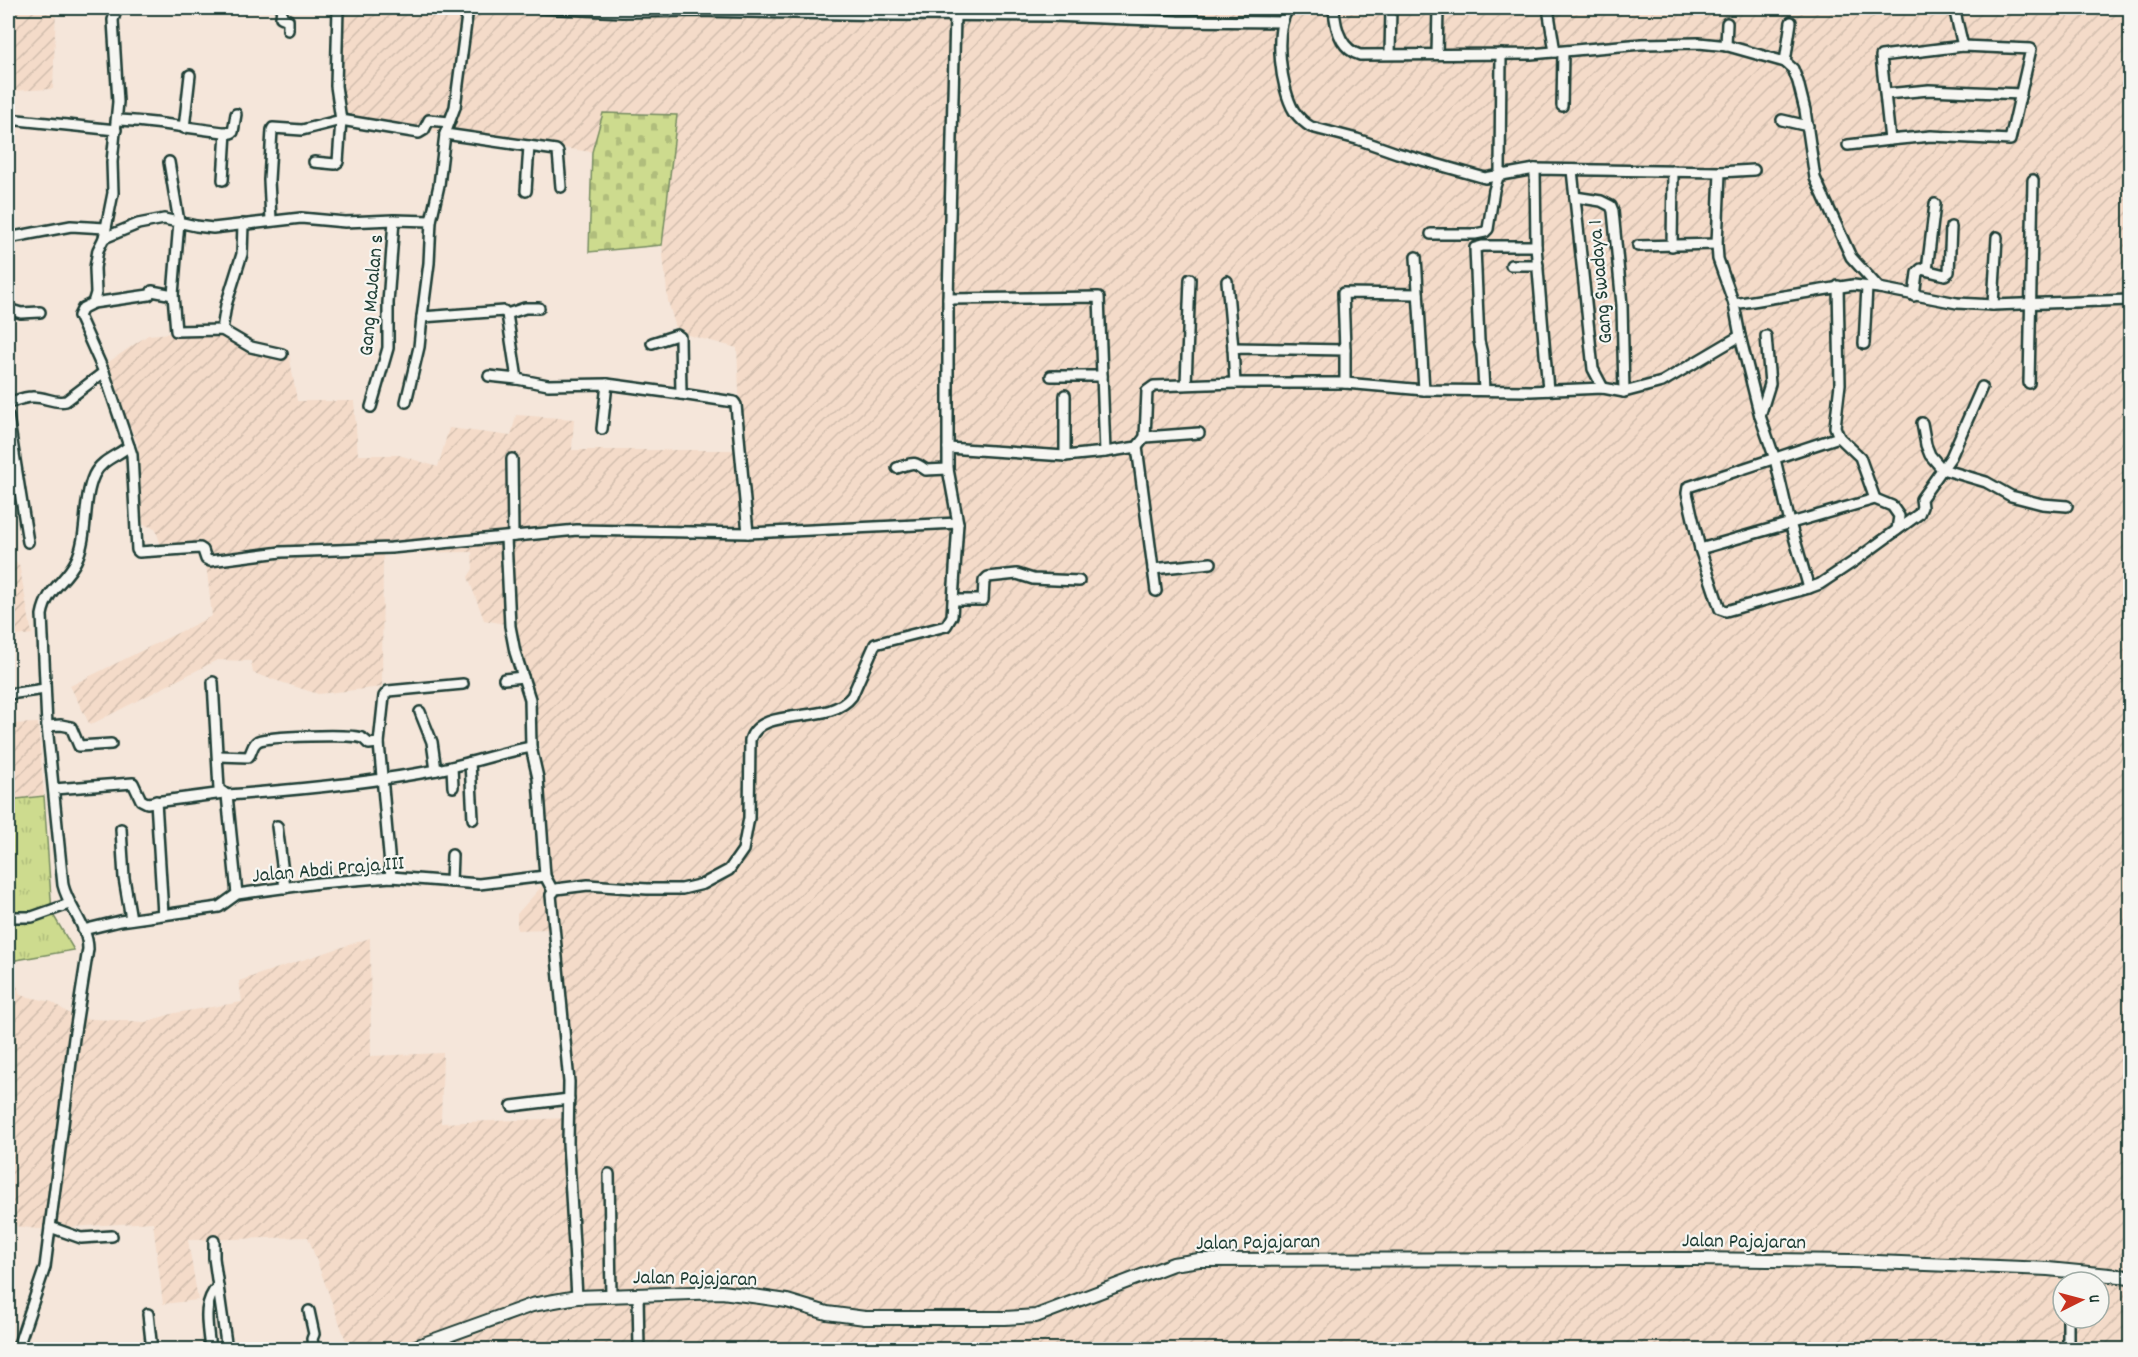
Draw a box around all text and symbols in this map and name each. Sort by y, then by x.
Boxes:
street label: Gang Swadaya 1 [1582,219,1622,345]
street label: Gang MaJalan s [353,233,393,357]
street label: Jalan Abdi Praja III [251,849,406,893]
street label: Jalan Pajajaran [1682,1227,1806,1259]
street label: Jalan Pajajaran [1196,1228,1320,1260]
street label: Jalan Pajajaran [633,1264,757,1296]
north arrow [2051,1270,2111,1330]
text: U [2082,1294,2105,1304]

